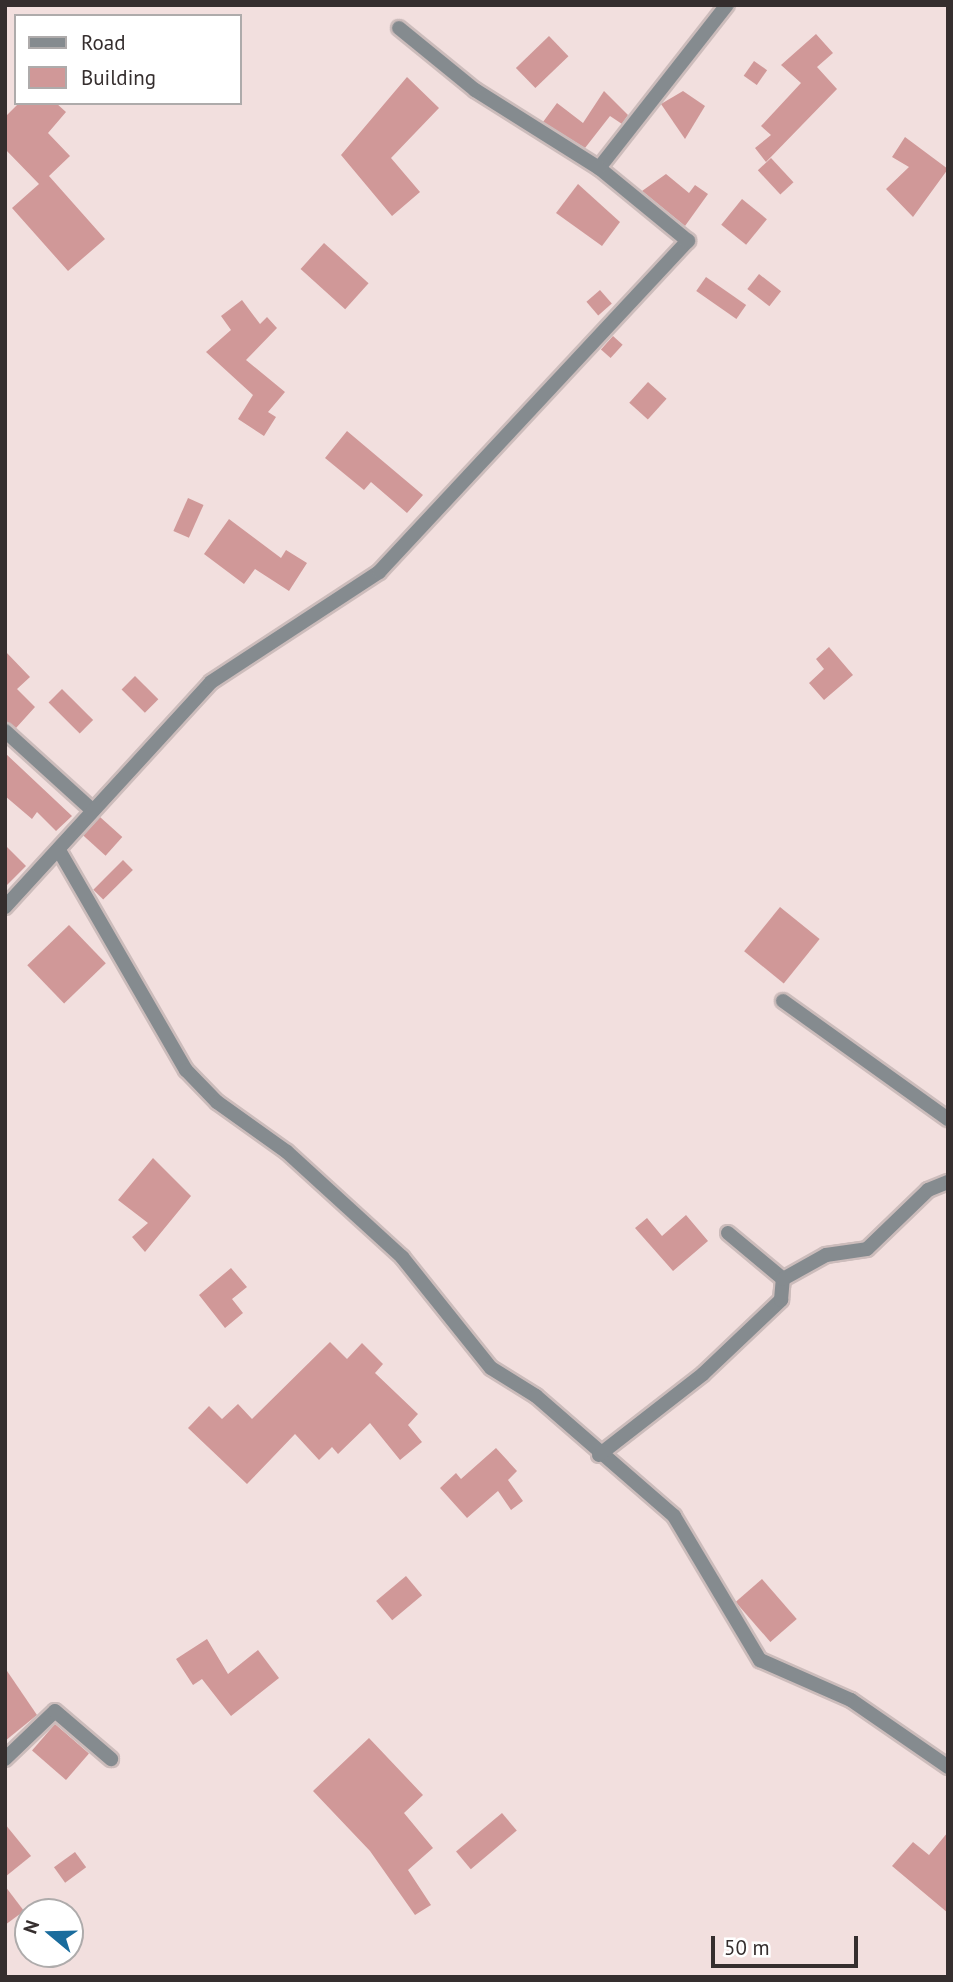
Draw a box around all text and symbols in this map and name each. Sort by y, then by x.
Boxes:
legend [14,14,242,105]
text: Road [81,29,125,56]
text: Building [81,64,156,91]
north arrow [14,1898,84,1968]
text: N [18,1917,44,1937]
scale bar [715,1923,862,1967]
text: 50 m [724,1934,770,1961]

